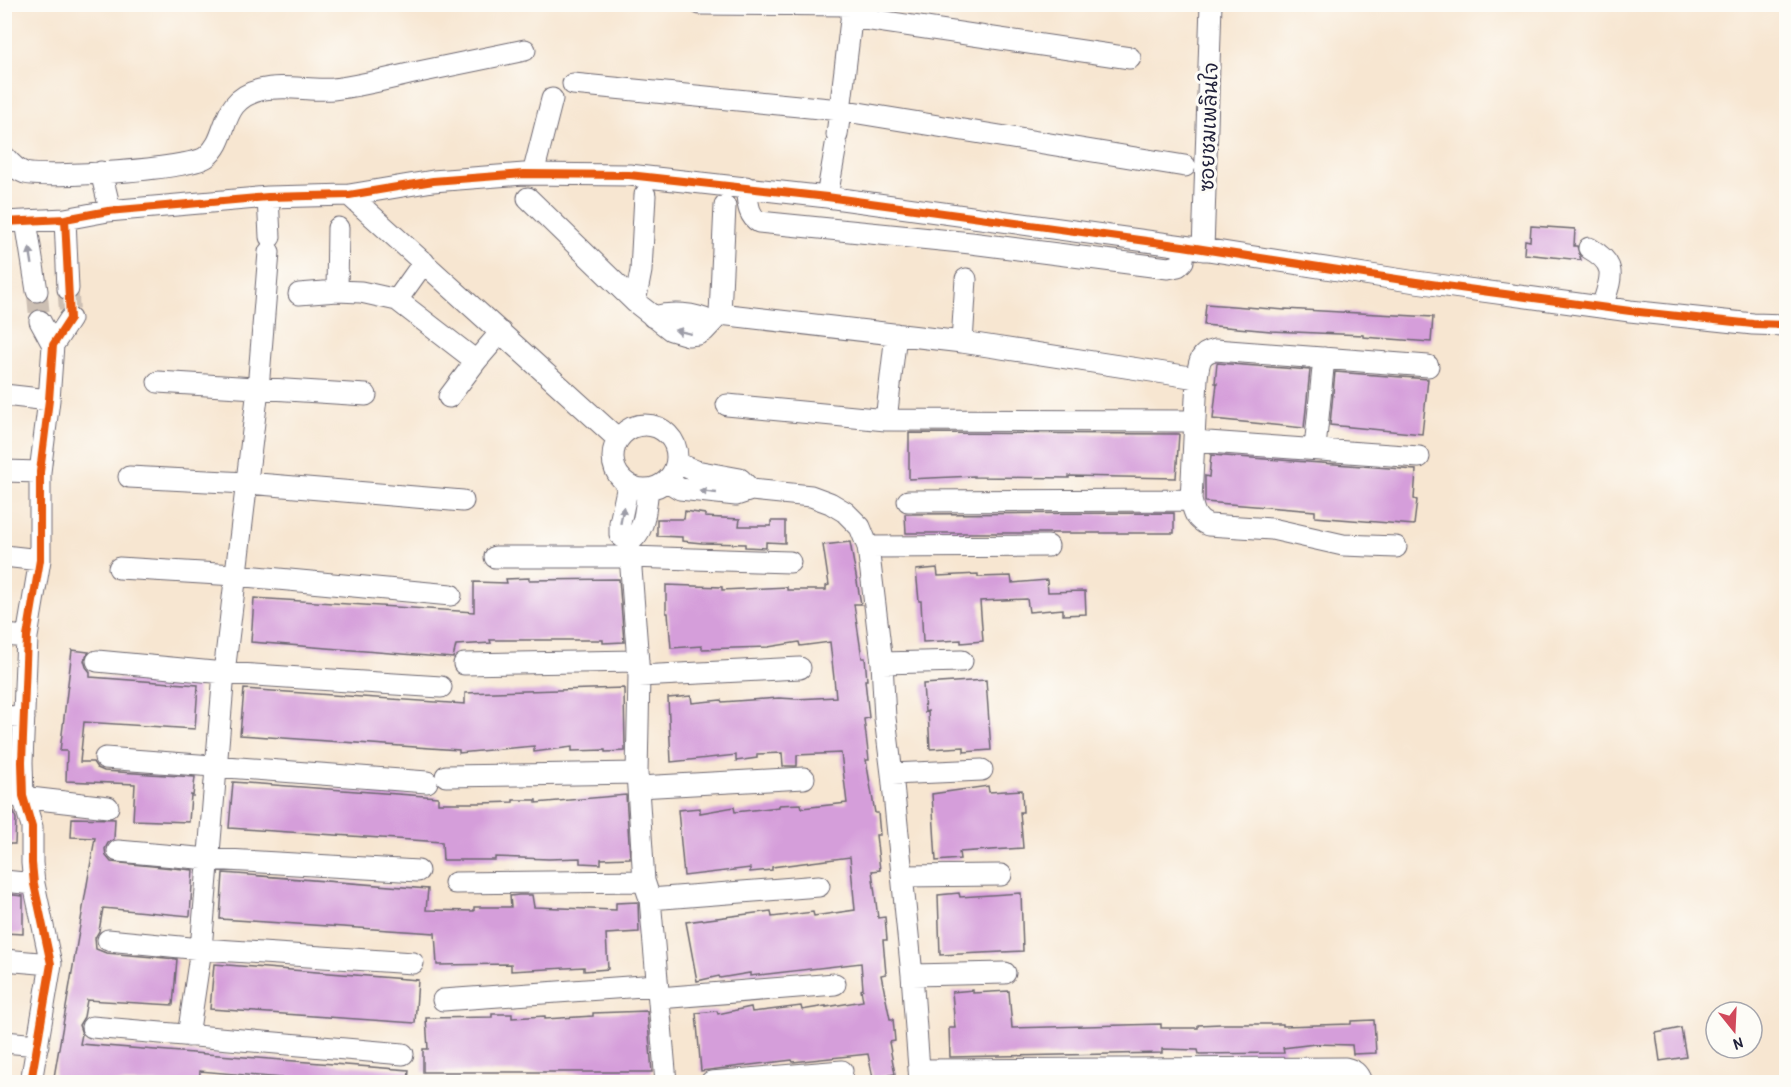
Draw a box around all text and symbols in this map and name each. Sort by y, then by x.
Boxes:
street label: ซอยชมเพลินใจ [1192,62,1224,192]
one-way arrow [27,246,36,265]
one-way arrow [673,327,692,336]
one-way arrow [699,487,718,497]
one-way arrow [618,506,627,525]
north arrow [1704,1000,1764,1060]
text: N [1731,1032,1746,1056]

